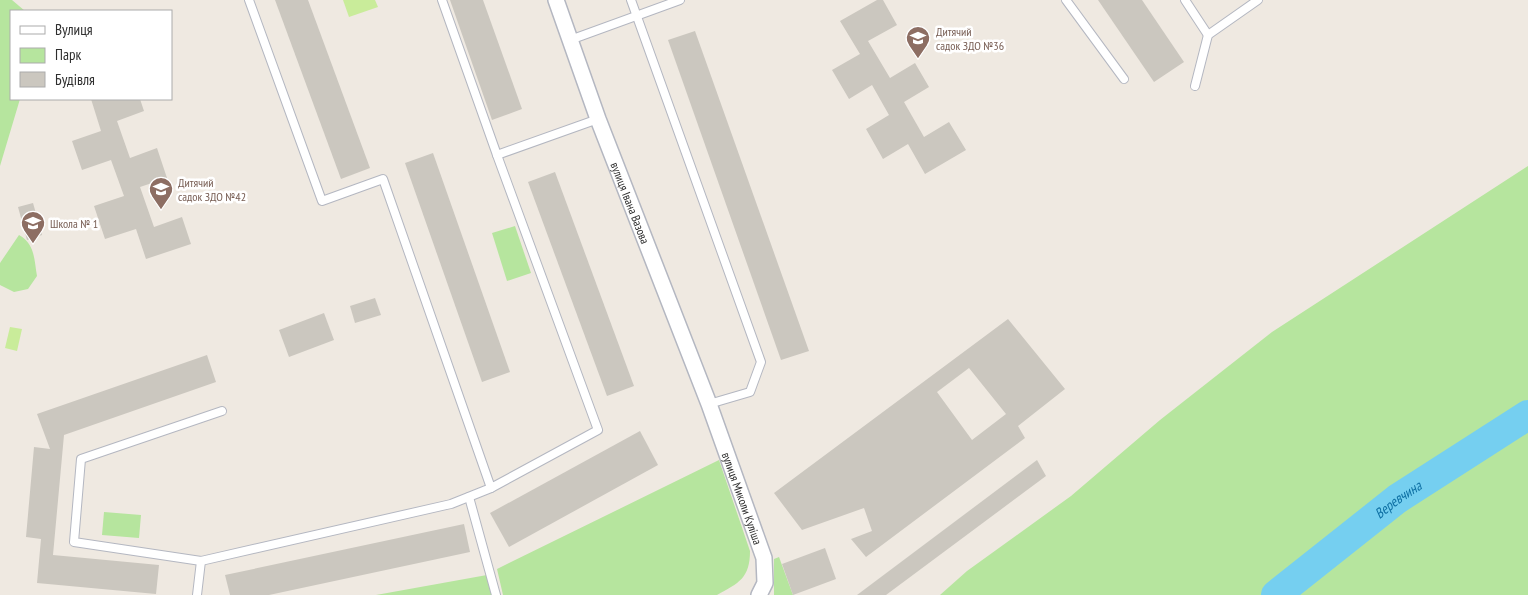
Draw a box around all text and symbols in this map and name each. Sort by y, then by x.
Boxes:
legend [10,10,172,100]
text: Вулиця [55,20,93,39]
place label: Дитячий садок ЗДО №36 [936,24,1004,53]
school or university icon: Дитячий садок ЗДО №36 [905,25,931,59]
text: Парк [55,45,81,64]
text: Будівля [55,70,95,89]
street label: вулиця Івана Вазова [608,160,653,246]
place label: Дитячий садок ЗДО №42 [178,175,246,204]
school or university icon: Дитячий садок ЗДО №42 [148,176,174,210]
school or university icon: Школа № 1 [20,210,46,244]
place label: Школа № 1 [50,216,98,231]
street label: вулиця Миколи Куліша [719,450,766,546]
water label: Веревчина [1371,476,1426,522]

